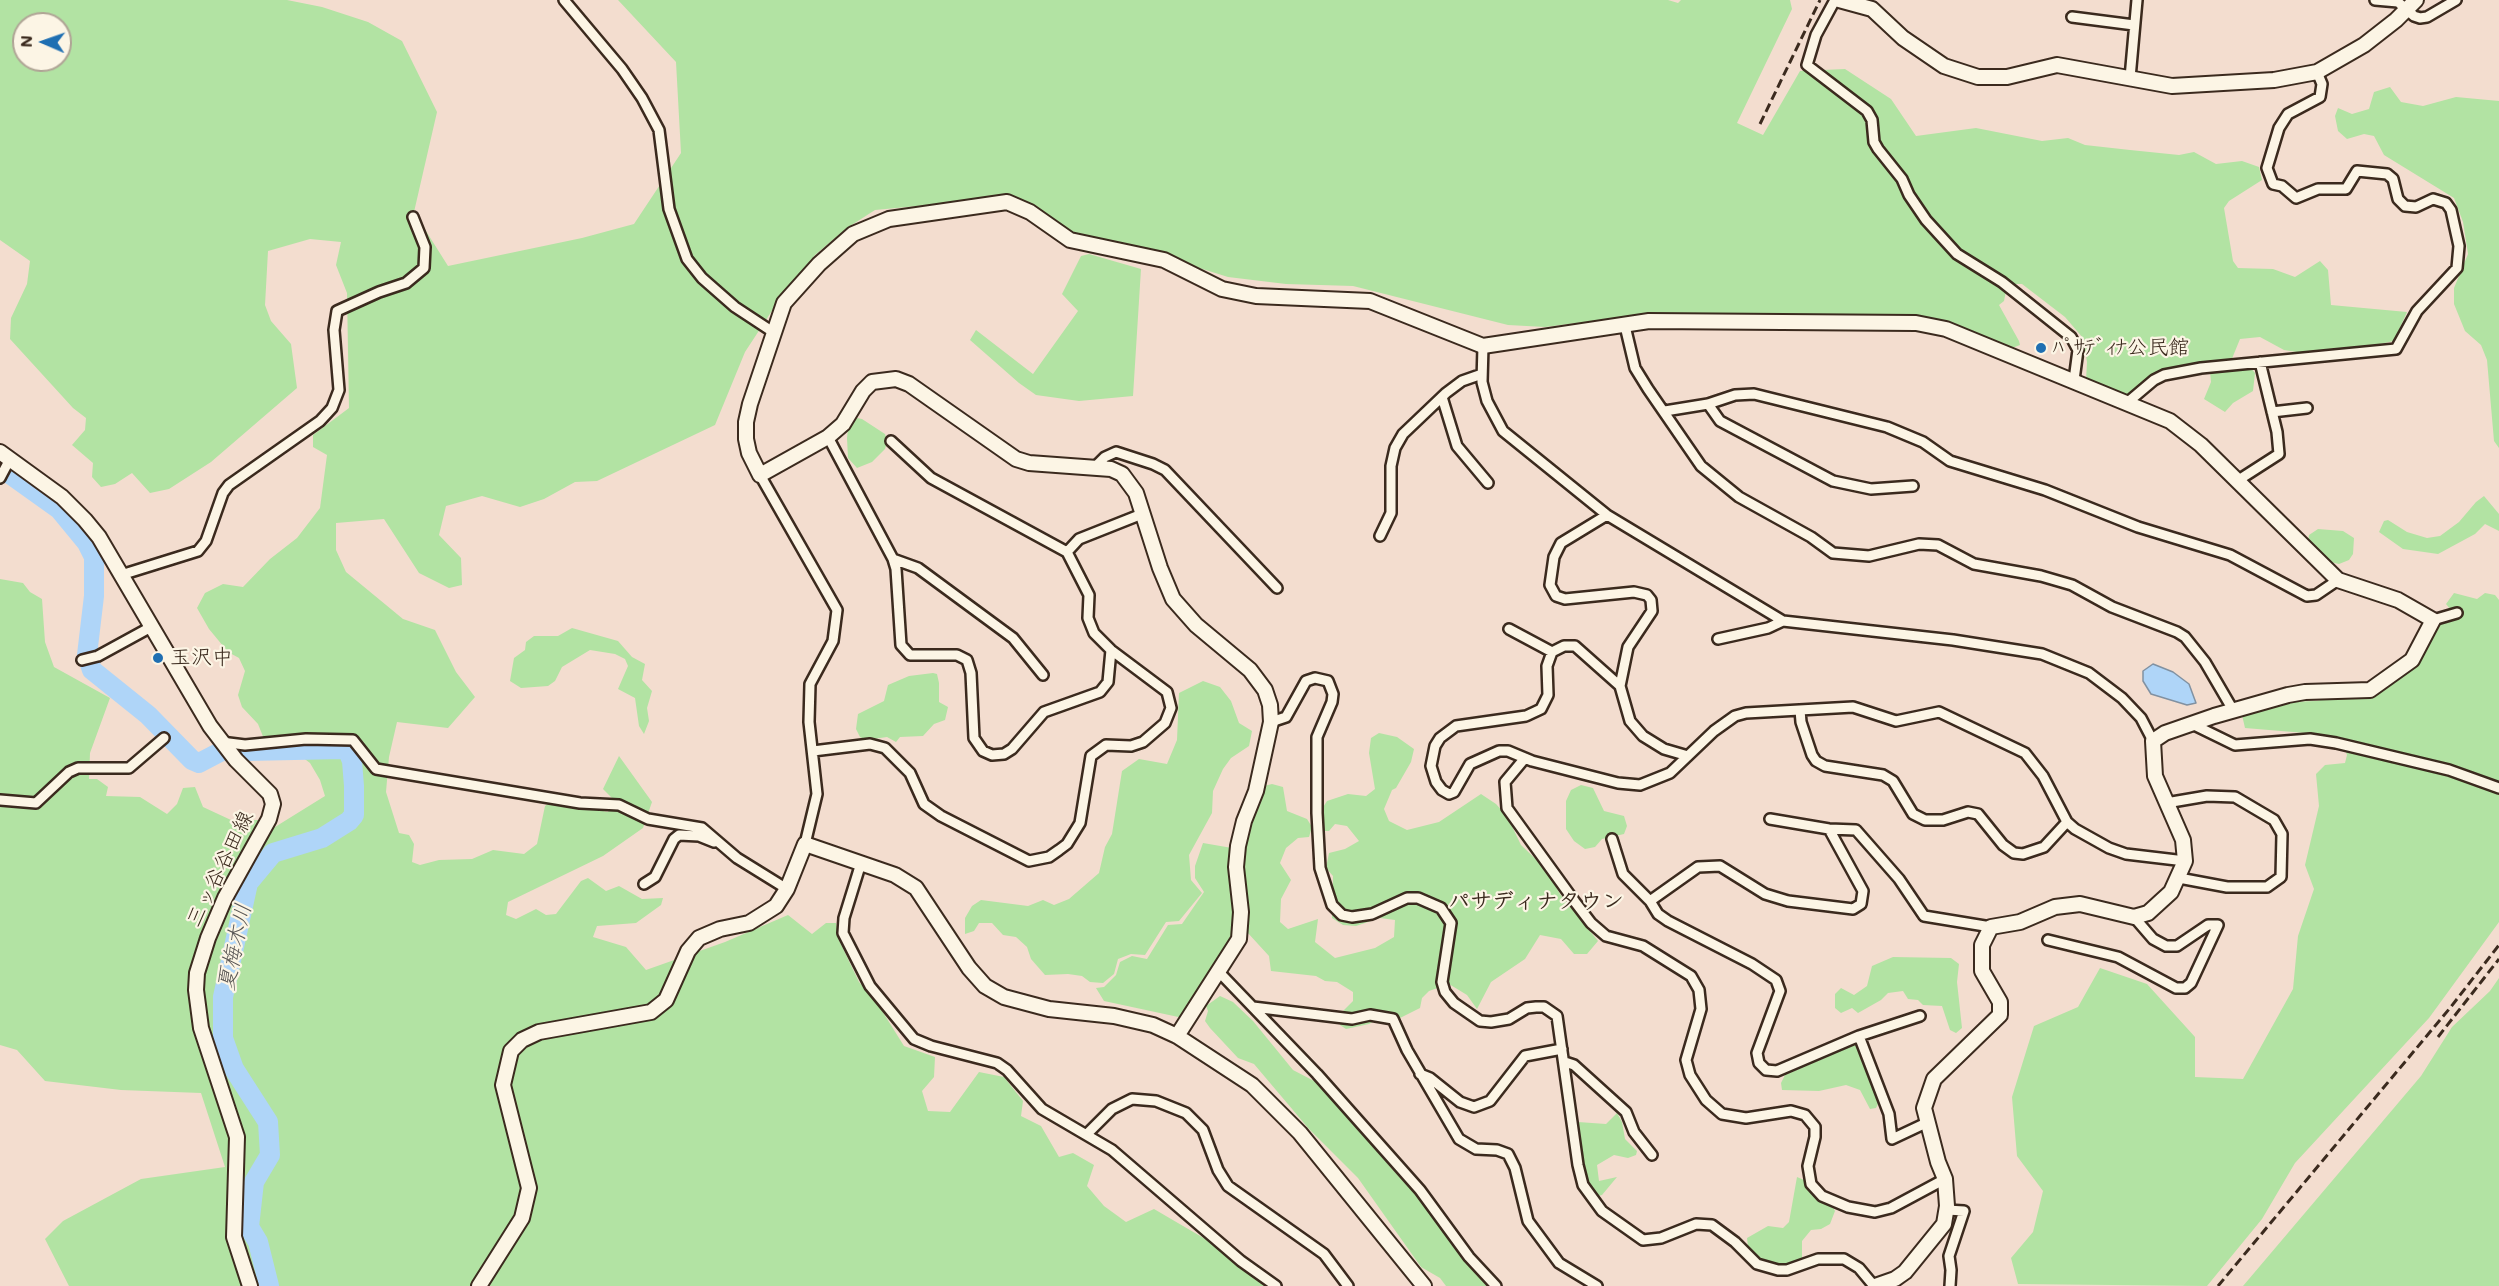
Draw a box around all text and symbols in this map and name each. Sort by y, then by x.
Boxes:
north arrow [12,12,72,72]
text: N [15,35,36,48]
place label: ﾊﾟｻﾃﾞｨﾅ公民館 [2053,335,2189,361]
marker: ﾊﾟｻﾃﾞｨﾅ公民館 [2034,341,2048,355]
place label: 玉沢中 [170,645,233,671]
marker: 玉沢中 [151,651,165,665]
street label: 三ッ谷谷田線 [181,807,259,931]
district label: パサディナタウン [1448,888,1624,914]
water label: 夏梅木川 [213,901,257,993]

